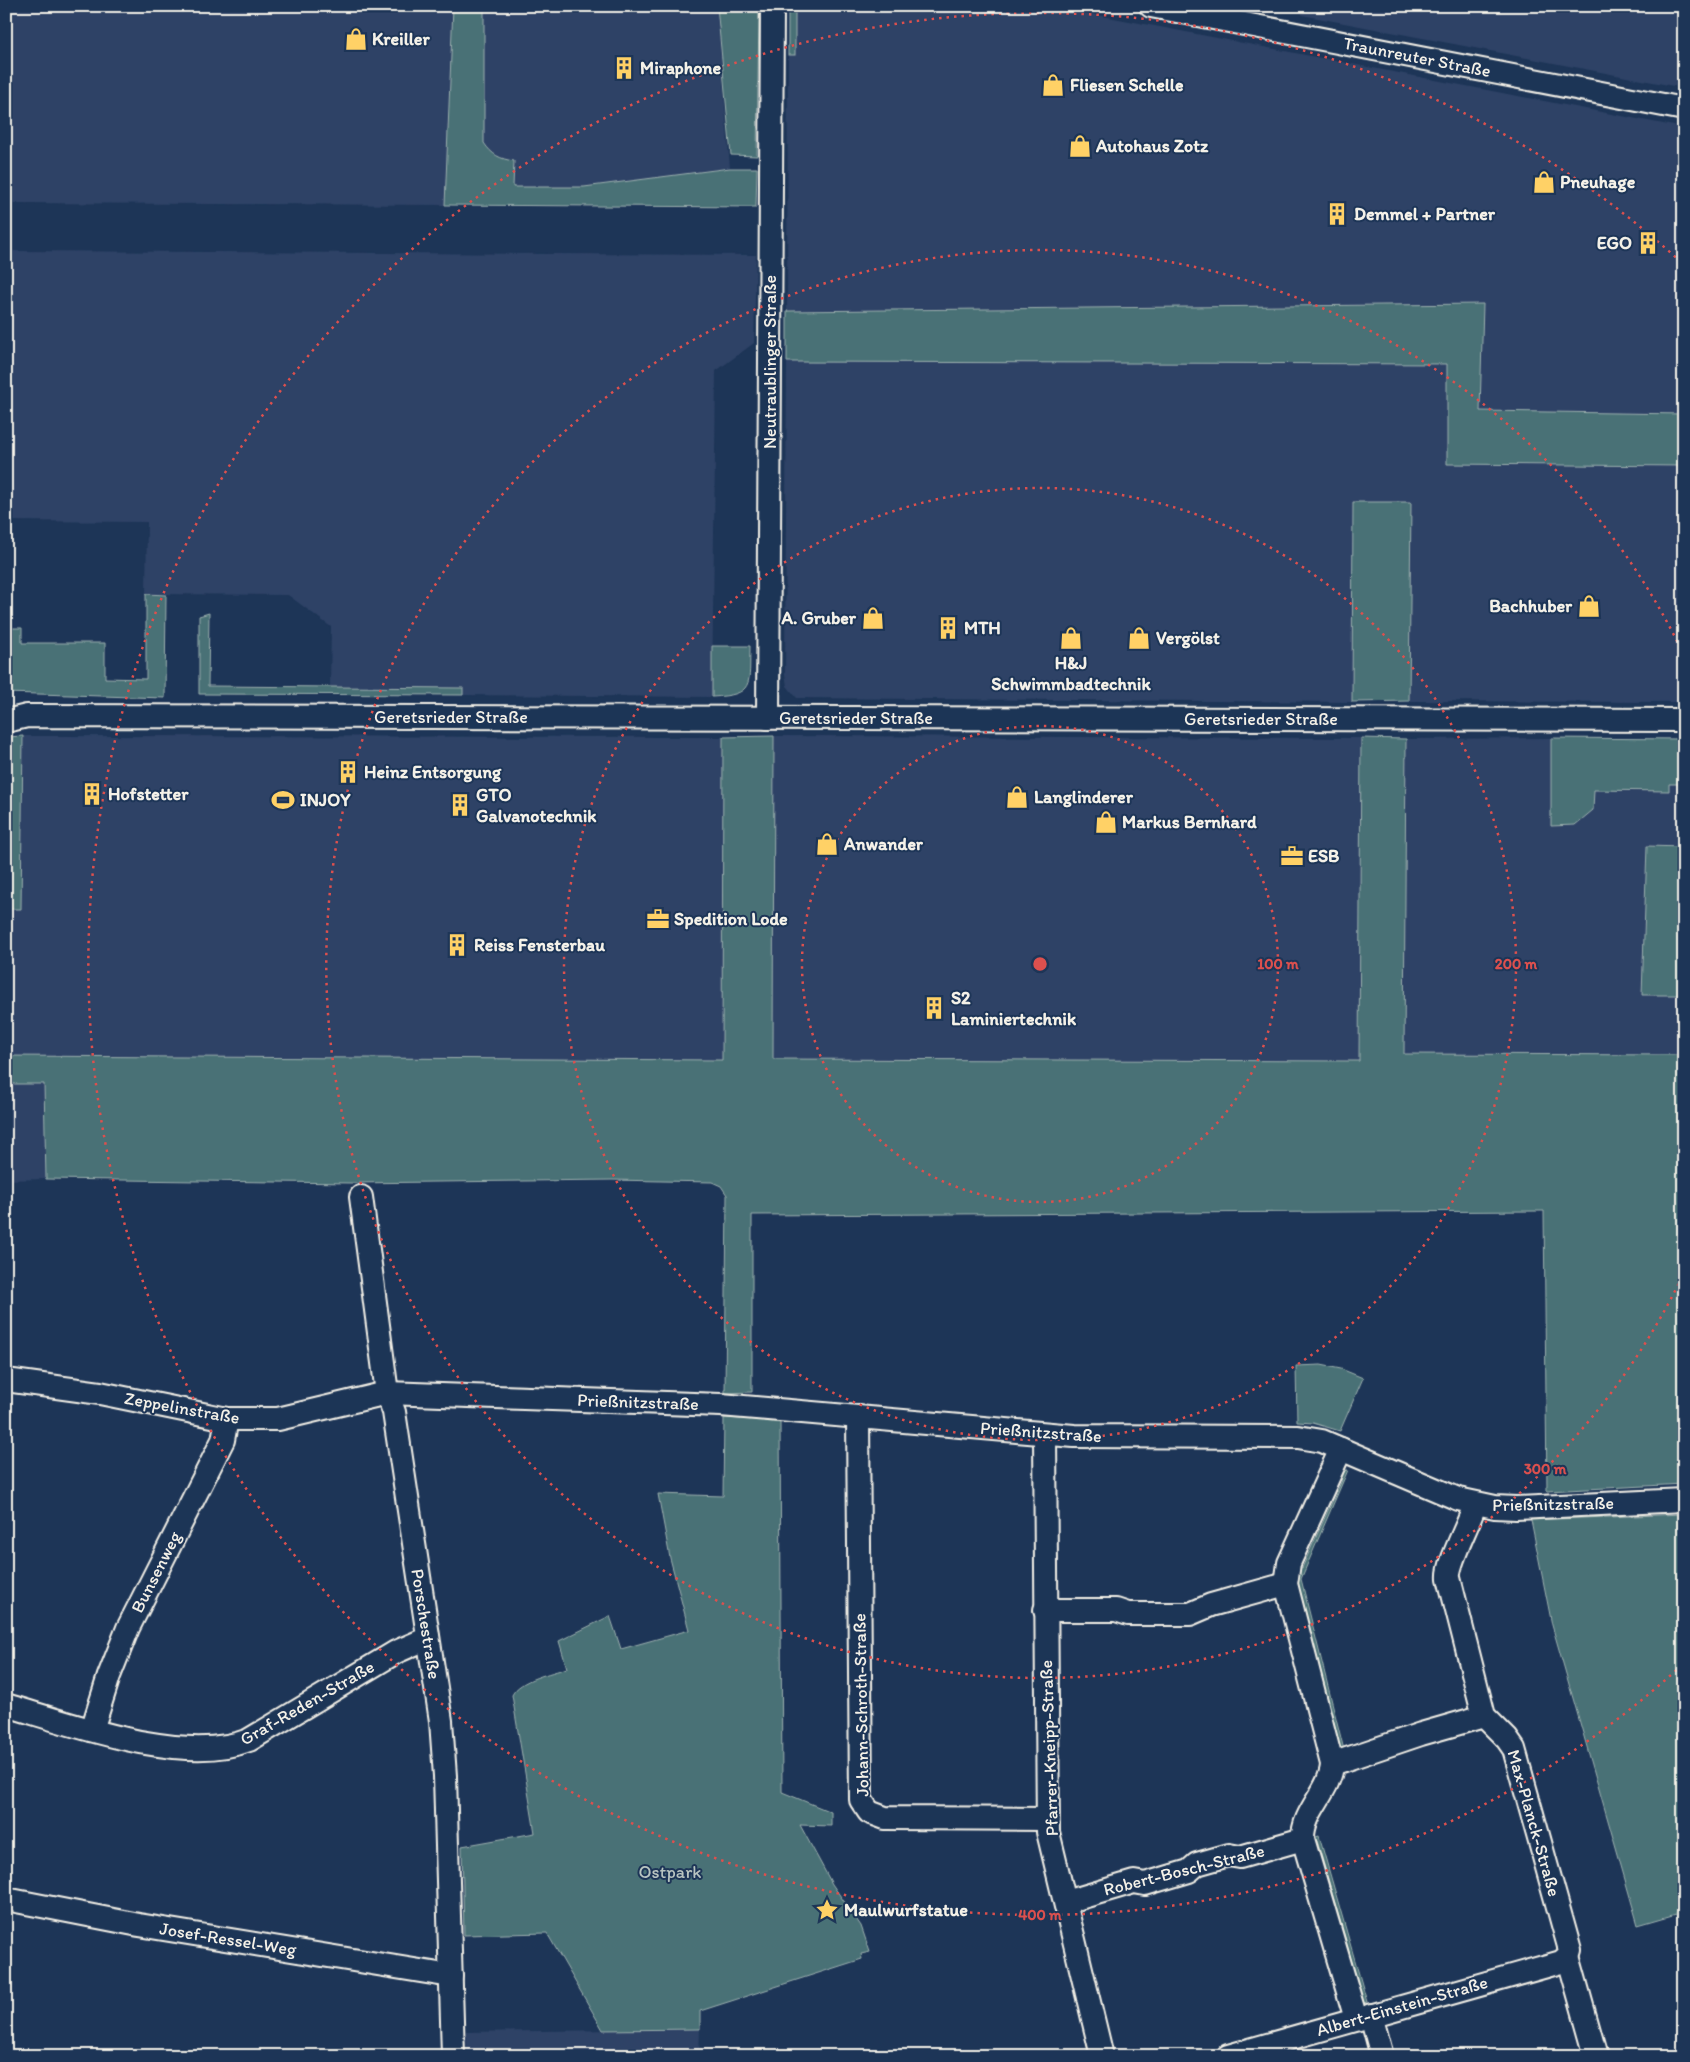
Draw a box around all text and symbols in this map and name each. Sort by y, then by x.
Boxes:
shop icon: Kreiller [343,26,369,52]
place label: Kreiller [372,28,431,50]
street label: Traunreuter Straße [1341,32,1493,82]
building icon: Miraphone [611,55,637,81]
place label: Miraphone [640,57,722,79]
shop icon: Fliesen Schelle [1040,72,1066,98]
place label: Fliesen Schelle [1070,74,1184,96]
shop icon: Autohaus Zotz [1067,133,1093,159]
place label: Autohaus Zotz [1095,135,1209,157]
shop icon: Pneuhage [1531,169,1557,195]
place label: Pneuhage [1560,171,1636,193]
building icon: Demmel + Partner [1324,201,1350,227]
place label: Demmel + Partner [1354,203,1496,225]
building icon: EGO [1635,230,1661,256]
place label: EGO [1597,232,1632,254]
street label: Neutraublinger Straße [759,275,781,449]
shop icon: Bachhuber [1576,593,1602,619]
place label: Bachhuber [1489,595,1573,617]
shop icon: A. Gruber [860,605,886,631]
place label: A. Gruber [780,607,857,629]
building icon: MTH [935,615,961,641]
place label: MTH [964,617,1001,639]
shop icon: H&J Schwimmbadtechnik [1058,625,1084,651]
shop icon: Vergölst [1126,625,1152,651]
place label: Vergölst [1156,627,1220,649]
place label: H&J Schwimmbadtechnik [991,652,1151,695]
street label: Geretsrieder Straße [374,706,528,728]
street label: Geretsrieder Straße [779,707,933,729]
street label: Geretsrieder Straße [1184,708,1338,730]
building icon: Heinz Entsorgung [335,759,361,785]
place label: Heinz Entsorgung [364,761,502,783]
building icon: Hofstetter [79,781,105,807]
place label: Hofstetter [108,783,189,805]
place label: GTO Galvanotechnik [476,784,597,827]
shop icon: Langlinderer [1004,784,1030,810]
place label: Langlinderer [1034,786,1134,808]
sports icon: INJOY [270,787,296,813]
place label: INJOY [300,789,351,811]
building icon: GTO Galvanotechnik [447,792,473,818]
shop icon: Markus Bernhard [1093,809,1119,835]
place label: Markus Bernhard [1122,811,1257,833]
shop icon: Anwander [814,831,840,857]
place label: Anwander [843,833,924,855]
office icon: ESB [1279,843,1305,869]
place label: ESB [1308,845,1339,867]
office icon: Spedition Lode [645,906,671,932]
place label: Spedition Lode [674,908,788,930]
building icon: Reiss Fensterbau [444,932,470,958]
place label: Reiss Fensterbau [474,934,606,956]
centre of rings [1031,955,1049,973]
text: 100 m [1257,955,1299,973]
text: 200 m [1495,955,1538,973]
place label: S2 Laminiertechnik [951,987,1077,1030]
building icon: S2 Laminiertechnik [921,995,947,1021]
street label: Zeppelinstraße [123,1387,241,1429]
street label: Prießnitzstraße [577,1389,699,1415]
street label: Prießnitzstraße [979,1417,1103,1447]
text: 300 m [1524,1460,1567,1478]
street label: Prießnitzstraße [1492,1492,1614,1516]
street label: Bunsenweg [126,1527,186,1616]
street label: Porschestraße [406,1567,446,1681]
street label: Johann-Schroth-Straße [848,1613,874,1797]
street label: Graf-Reden-Straße [236,1656,378,1750]
street label: Pfarrer-Kneipp-Straße [1035,1659,1063,1837]
street label: Max-Planck-Straße [1502,1747,1566,1899]
street label: Robert-Bosch-Straße [1101,1839,1267,1901]
park label: Ostpark [638,1861,702,1883]
place icon: Maulwurfstatue [814,1897,840,1923]
place label: Maulwurfstatue [844,1899,968,1921]
text: 400 m [1018,1906,1062,1924]
street label: Josef-Ressel-Weg [158,1917,299,1961]
street label: Albert-Einstein-Straße [1314,1971,1490,2041]

